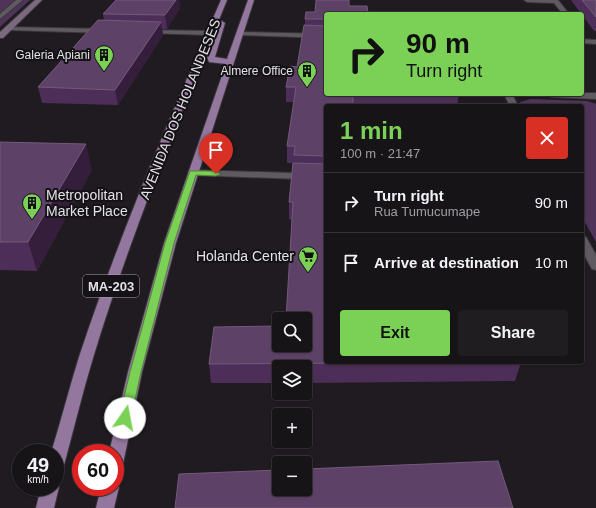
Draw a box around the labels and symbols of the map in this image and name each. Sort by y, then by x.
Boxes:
street label: AVENIDA DOS HOLANDESES [136,16,224,202]
building icon: Galeria Apiani [93,44,115,72]
place label: Galeria Apiani [15,48,90,62]
building icon: Almere Office [296,60,318,88]
place label: Almere Office [221,64,293,78]
pin [199,133,233,174]
place label: Metropolitan Market Place [46,187,128,219]
building icon: Metropolitan Market Place [21,192,43,220]
supermarket icon: Holanda Center [297,245,319,273]
place label: Holanda Center [196,248,294,264]
road number: MA-203 [83,275,139,297]
position arrow [104,397,146,439]
speed limit sign: 60 [72,444,124,496]

